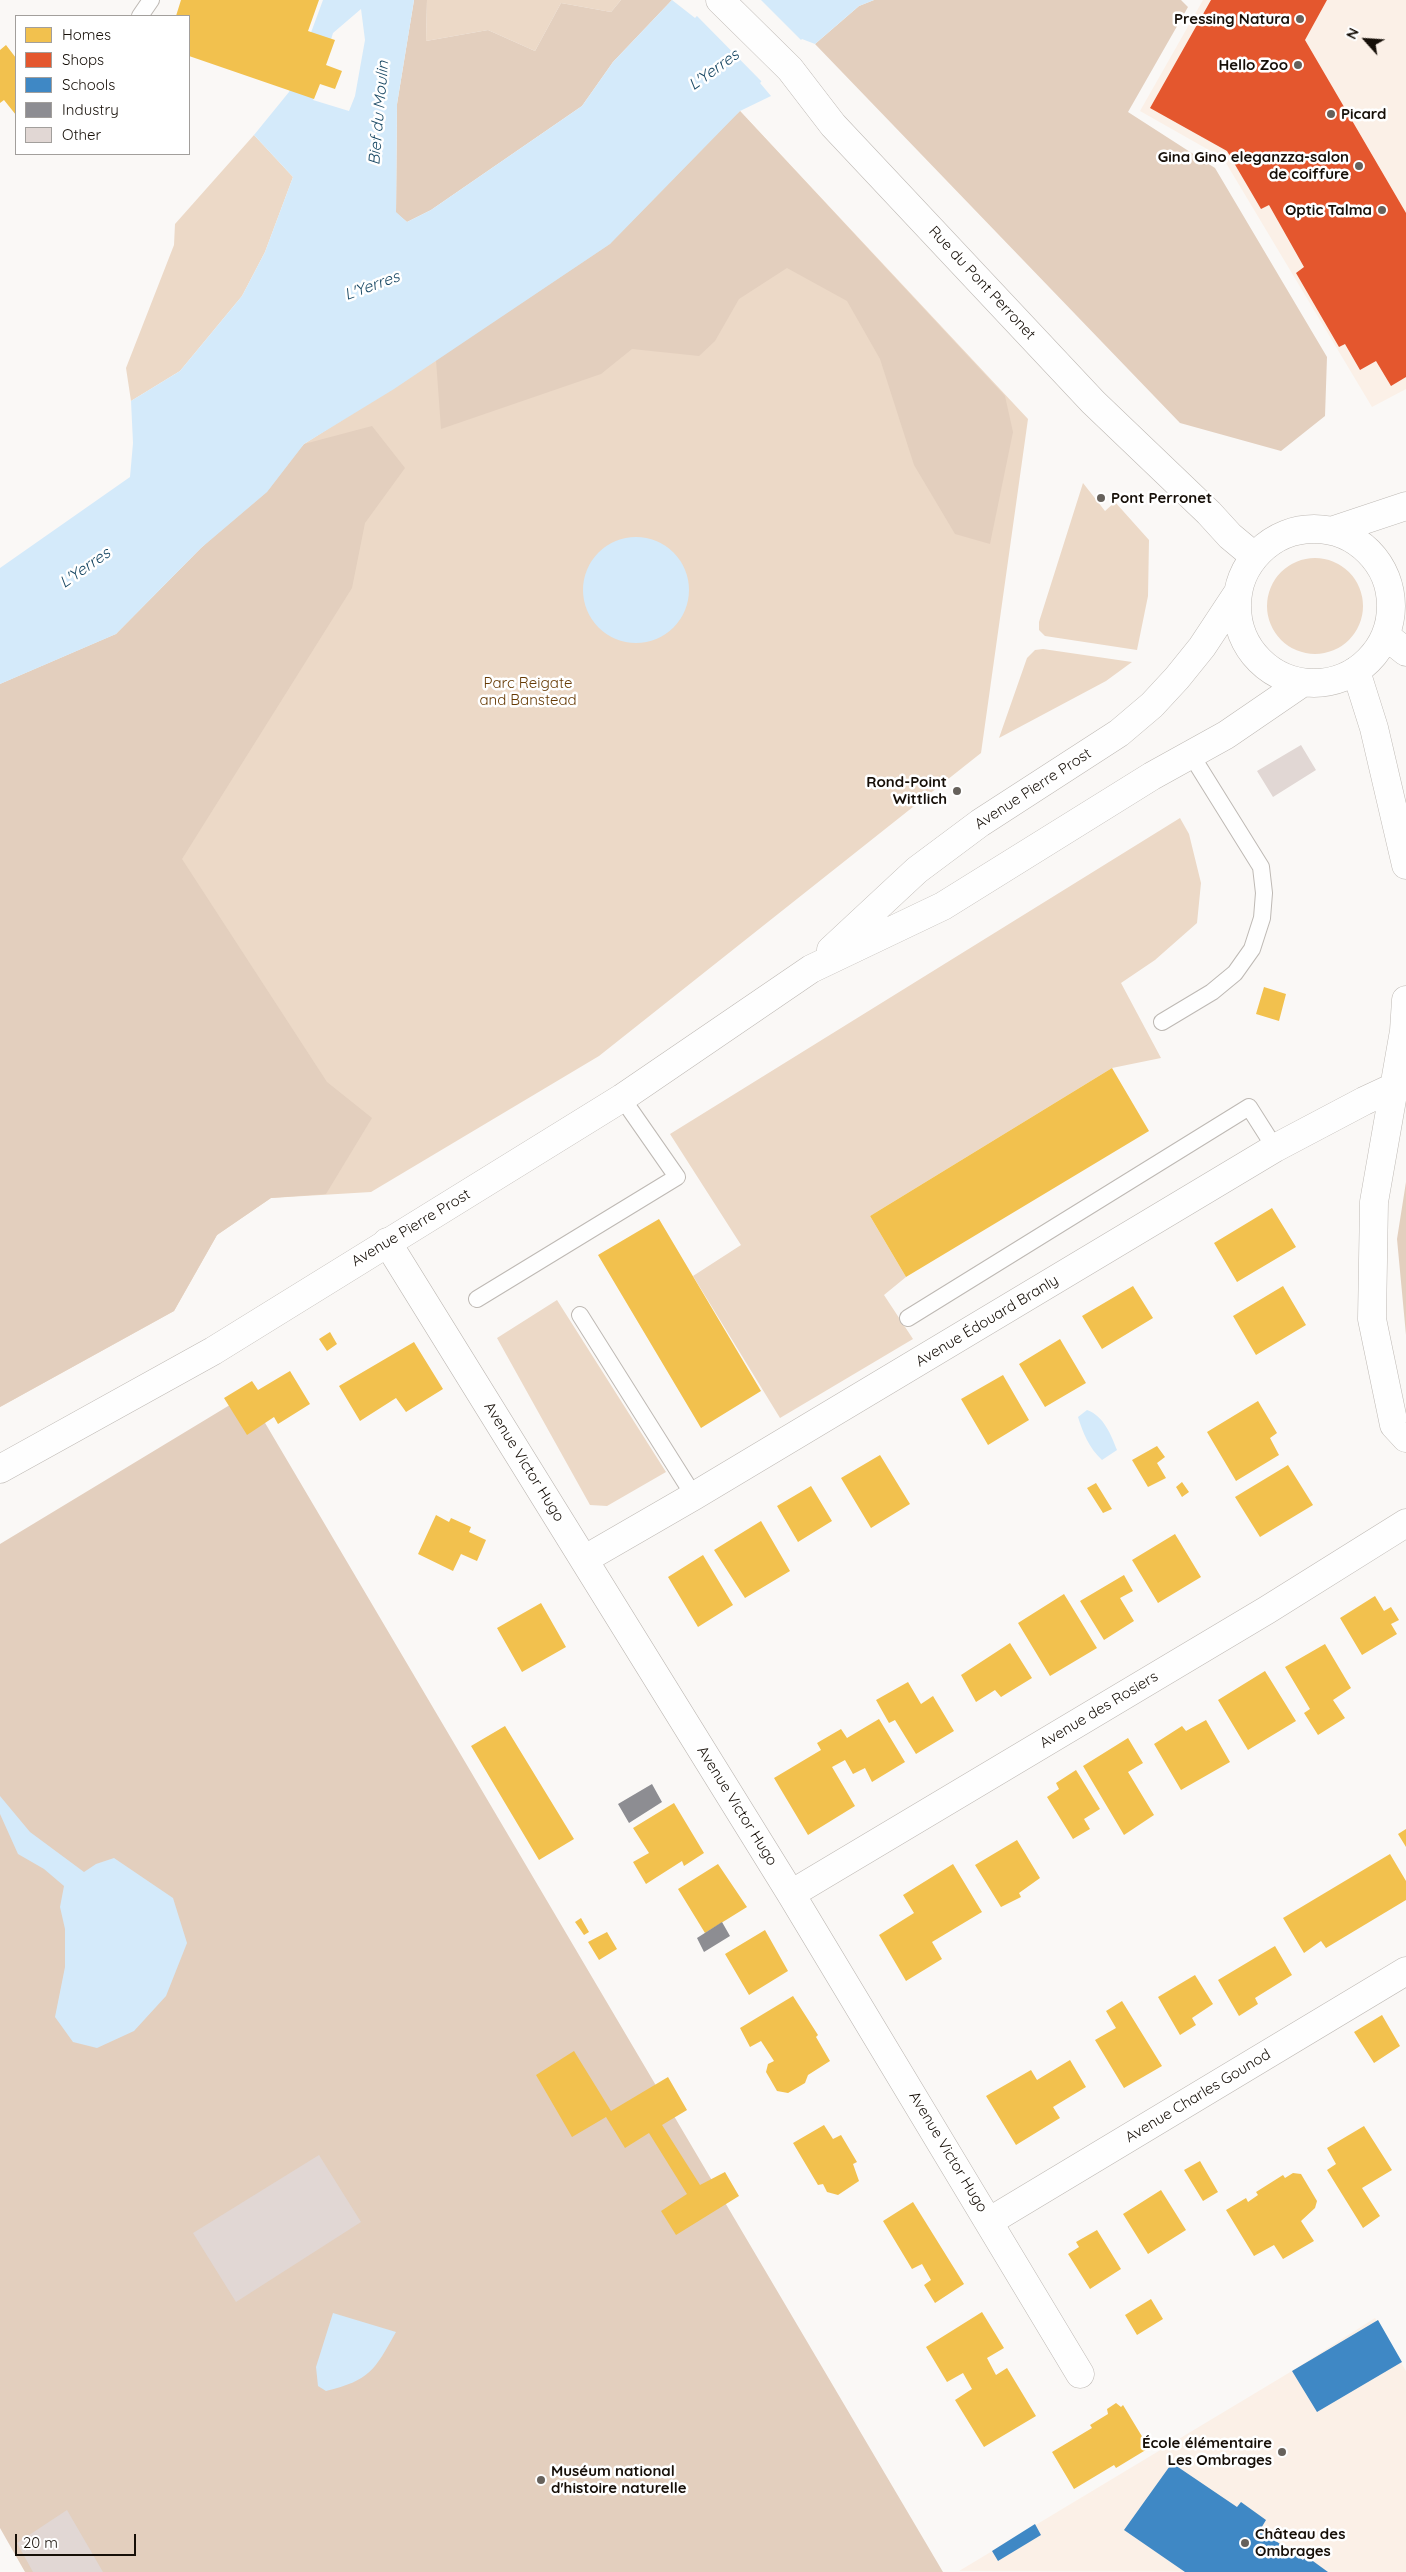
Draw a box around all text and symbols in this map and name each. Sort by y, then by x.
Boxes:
place label: Pressing Natura [1174,10,1290,28]
marker: Pressing Natura [1294,13,1306,25]
legend [15,15,190,155]
north arrow [1341,15,1391,65]
text: Homes [62,25,111,44]
text: N [1342,25,1363,42]
water label: L'Yerres [685,45,743,95]
text: Shops [62,50,104,69]
place label: Hello Zoo [1218,56,1288,74]
marker: Hello Zoo [1292,59,1304,71]
water label: Bief du Moulin [365,60,393,166]
text: Schools [62,75,115,94]
text: Industry [62,100,119,119]
place label: Picard [1341,105,1386,123]
marker: Picard [1325,108,1337,120]
text: Other [62,125,101,144]
place label: Gina Gino eleganzza-salon de coiffure [1158,148,1349,183]
marker: Gina Gino eleganzza-salon de coiffure [1353,160,1365,172]
place label: Optic Talma [1285,201,1372,219]
marker: Optic Talma [1376,204,1388,216]
street label: Rue du Pont Perronet [925,223,1039,343]
water label: L'Yerres [342,267,402,305]
place label: Pont Perronet [1111,489,1212,507]
marker: Pont Perronet [1095,492,1107,504]
water label: L'Yerres [56,544,114,592]
park label: Parc Reigate and Banstead [479,674,577,709]
street label: Avenue Pierre Prost [971,745,1095,833]
place label: Rond-Point Wittlich [866,773,947,808]
marker: Rond-Point Wittlich [951,785,963,797]
street label: Avenue Pierre Prost [348,1185,474,1271]
street label: Avenue Édouard Branly [912,1271,1062,1371]
street label: Avenue Victor Hugo [480,1399,568,1525]
street label: Avenue des Rosiers [1037,1668,1161,1752]
street label: Avenue Victor Hugo [693,1743,781,1869]
street label: Avenue Charles Gounod [1122,2045,1274,2147]
street label: Avenue Victor Hugo [905,2088,991,2216]
place label: École élémentaire Les Ombrages [1142,2434,1272,2469]
marker: École élémentaire Les Ombrages [1276,2446,1288,2458]
place label: Muséum national d'histoire naturelle [551,2462,686,2497]
marker: Muséum national d'histoire naturelle [535,2474,547,2486]
scale bar [18,2524,139,2556]
place label: Château des Ombrages [1255,2525,1345,2560]
text: 20 m [23,2533,58,2552]
marker: Château des Ombrages [1239,2537,1251,2549]

